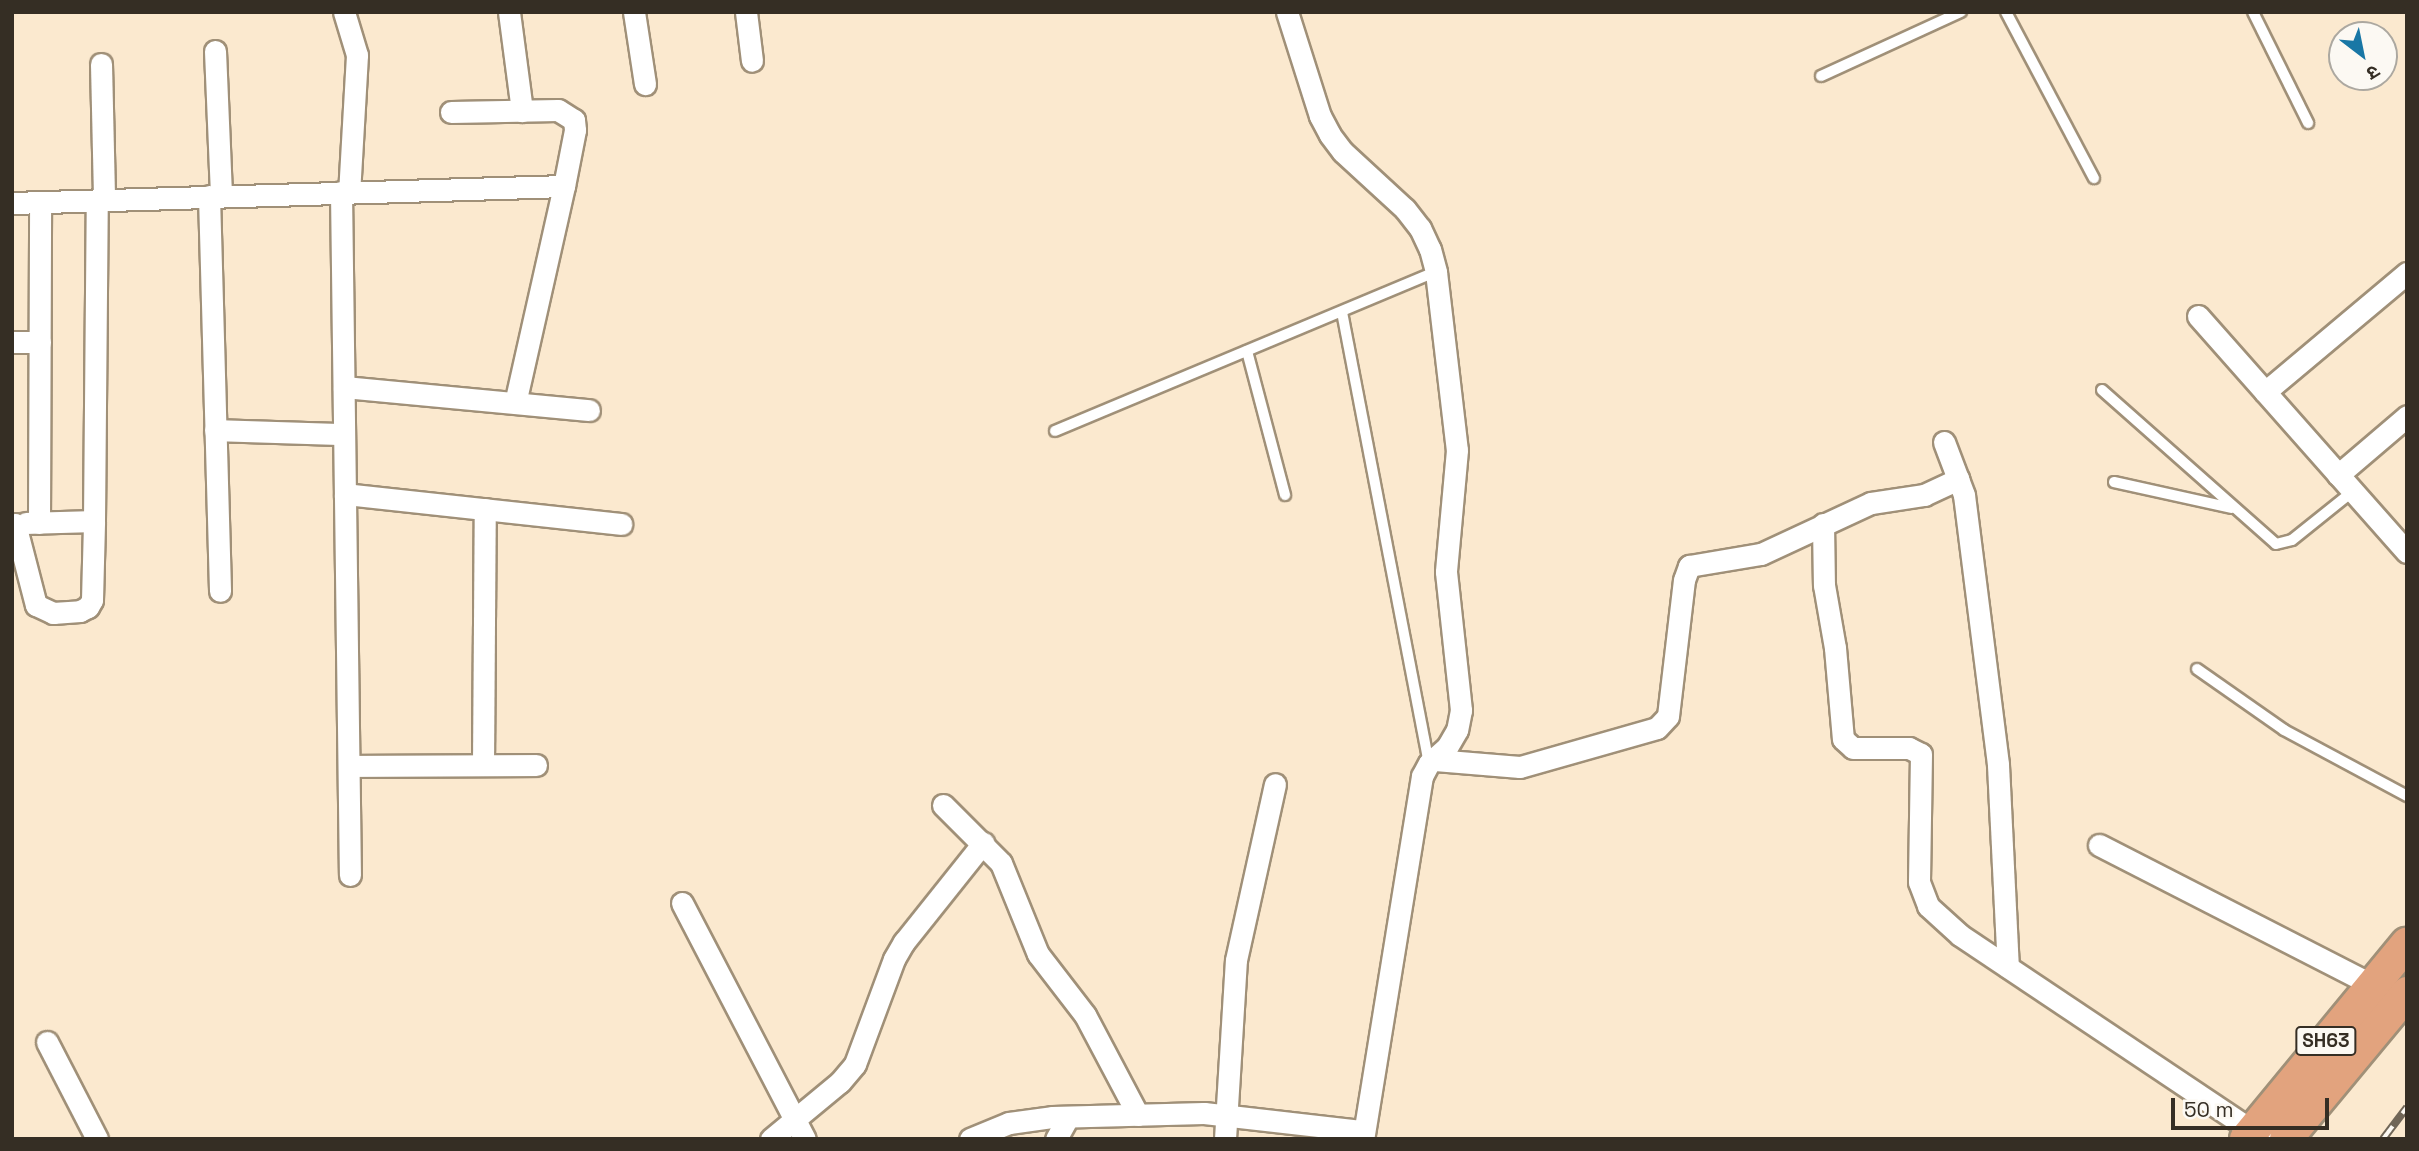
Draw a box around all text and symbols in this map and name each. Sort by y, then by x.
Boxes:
north arrow [2328,21,2398,91]
text: उ [2362,59,2385,86]
road number: SH63 [2294,1026,2358,1056]
scale bar [2174,1084,2332,1128]
text: 50 m [2184,1096,2234,1123]

